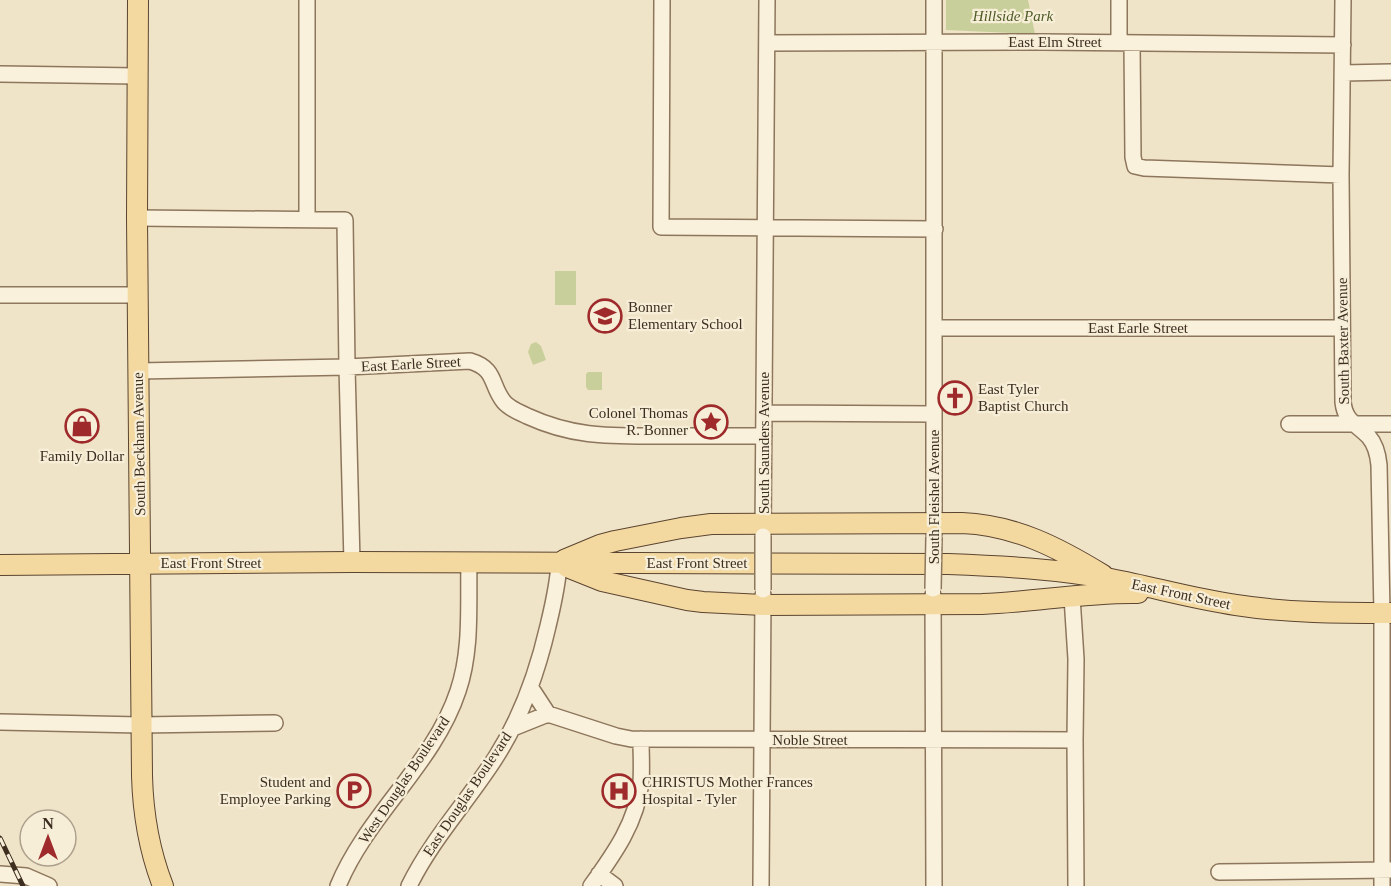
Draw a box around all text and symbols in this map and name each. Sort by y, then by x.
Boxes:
park label: Hillside Park [972,8,1054,24]
street label: East Elm Street [1008,34,1102,50]
street label: South Baxter Avenue [1334,277,1352,405]
school or university icon: Bonner Elementary School [587,298,623,334]
place label: Bonner Elementary School [628,299,743,332]
street label: East Earle Street [1088,320,1189,336]
street label: East Earle Street [361,353,462,375]
street label: South Beckham Avenue [130,372,148,516]
street label: South Saunders Avenue [756,372,772,514]
church icon: East Tyler Baptist Church [937,380,973,416]
place label: East Tyler Baptist Church [978,381,1069,414]
place icon: Colonel Thomas R. Bonner [693,404,729,440]
place label: Colonel Thomas R. Bonner [589,405,688,438]
shop icon: Family Dollar [64,408,100,444]
street label: South Fleishel Avenue [926,429,942,564]
place label: Family Dollar [40,448,124,464]
street label: East Front Street [161,555,262,571]
street label: East Front Street [647,555,748,571]
street label: East Front Street [1130,576,1233,612]
street label: West Douglas Boulevard [356,713,453,846]
street label: East Douglas Boulevard [420,729,515,859]
street label: Noble Street [772,732,849,748]
parking icon: Student and Employee Parking [336,773,372,809]
hospital icon: CHRISTUS Mother Frances Hospital - Tyler [601,773,637,809]
place label: Student and Employee Parking [220,774,331,807]
place label: CHRISTUS Mother Frances Hospital - Tyler [642,774,813,807]
north arrow [18,808,78,868]
text: N [42,815,54,832]

